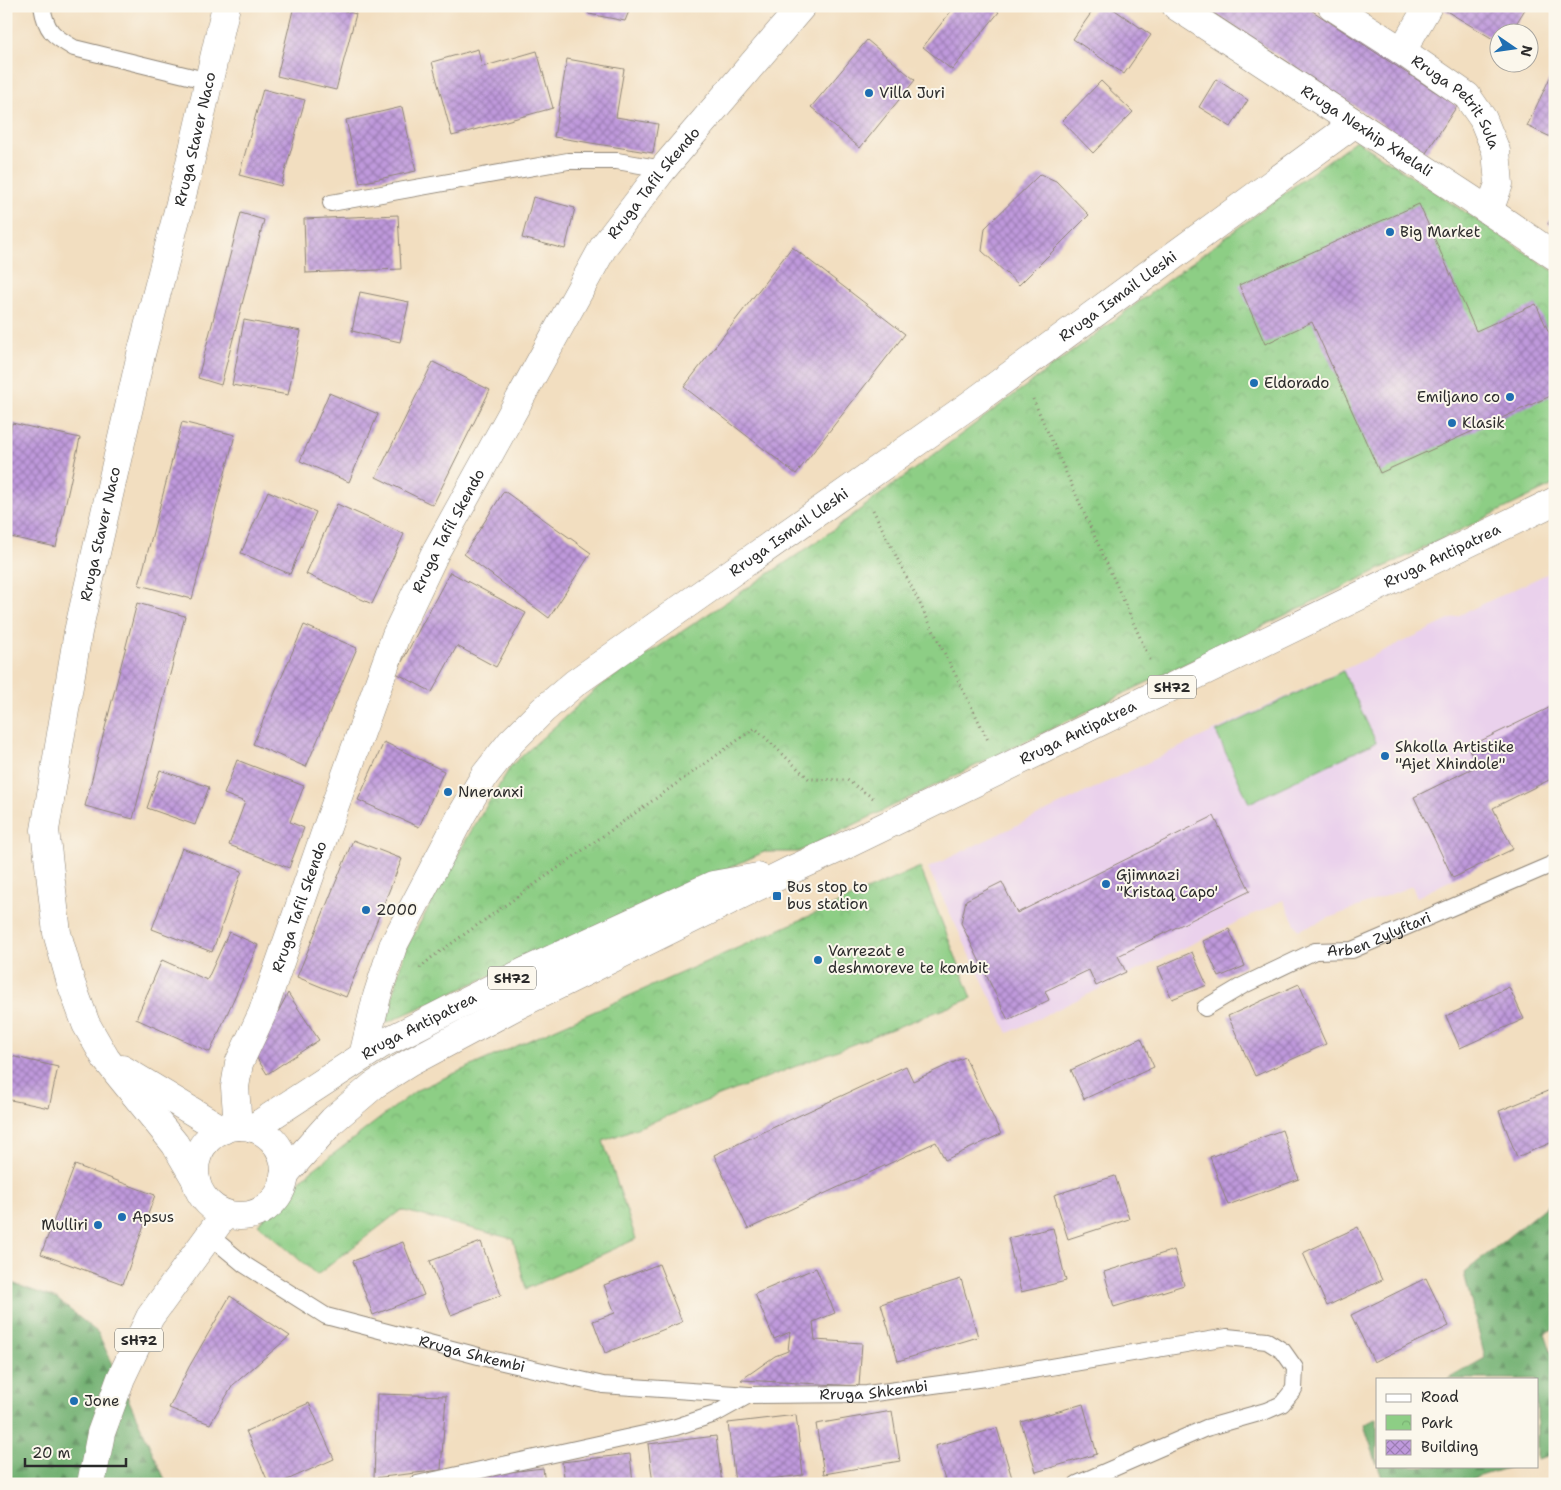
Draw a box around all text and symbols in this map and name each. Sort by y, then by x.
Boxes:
north arrow [1488,22,1538,72]
text: N [1517,43,1537,58]
street label: Rruga Petrit Sula [1407,51,1504,152]
street label: Rruga Staver Naco [170,70,220,209]
street label: Rruga Nexhip Xhelali [1297,81,1436,181]
place label: Villa Juri [879,83,945,103]
marker: Villa Juri [863,87,875,99]
street label: Rruga Tafil Skendo [603,123,704,243]
place label: Big Market [1400,222,1480,242]
marker: Big Market [1384,226,1396,238]
street label: Rruga Ismail Lleshi [1055,247,1181,346]
place label: Eldorado [1264,373,1329,393]
marker: Eldorado [1248,377,1260,389]
place label: Emiljano co [1417,387,1500,407]
marker: Emiljano co [1504,391,1516,403]
place label: Klasik [1462,413,1505,433]
marker: Klasik [1446,417,1458,429]
street label: Rruga Staver Naco [75,465,125,603]
street label: Rruga Tafil Skendo [407,465,489,596]
street label: Rruga Ismail Lleshi [725,483,852,581]
street label: Rruga Antipatrea [1381,519,1504,593]
road number: SH72 [1148,676,1196,699]
street label: Rruga Antipatrea [1016,695,1140,769]
place label: Shkolla Artistike ''Ajet Xhindole'' [1395,737,1514,774]
marker: Shkolla Artistike ''Ajet Xhindole'' [1379,750,1391,762]
place label: Nneranxi [458,782,523,802]
marker: Nneranxi [442,786,454,798]
street label: Rruga Tafil Skendo [267,839,331,975]
place label: Gjimnazi ''Kristaq Capo' [1116,865,1218,902]
place label: Bus stop to bus station [787,877,868,914]
marker: Gjimnazi ''Kristaq Capo' [1100,878,1112,890]
marker: Bus stop to bus station [771,890,783,902]
place label: 2000 [376,900,417,920]
marker: 2000 [360,904,372,916]
street label: Arben Zylyftari [1327,907,1434,961]
place label: Varrezat e deshmoreve te kombit [828,941,989,978]
marker: Varrezat e deshmoreve te kombit [812,954,824,966]
road number: SH72 [488,966,536,990]
street label: Rruga Antipatrea [357,987,481,1065]
place label: Apsus [132,1207,174,1227]
marker: Apsus [116,1211,128,1223]
place label: Mulliri [41,1215,88,1235]
marker: Mulliri [92,1219,104,1231]
road number: SH72 [115,1328,163,1352]
street label: Rruga Shkembi [417,1331,527,1377]
street label: Rruga Shkembi [819,1376,929,1404]
legend [1376,1378,1538,1468]
text: Road [1421,1387,1459,1407]
place label: Jone [84,1391,120,1411]
marker: Jone [68,1395,80,1407]
text: Park [1421,1413,1453,1433]
scale bar [25,1435,126,1467]
text: Building [1421,1437,1478,1457]
text: 20 m [32,1443,71,1463]

